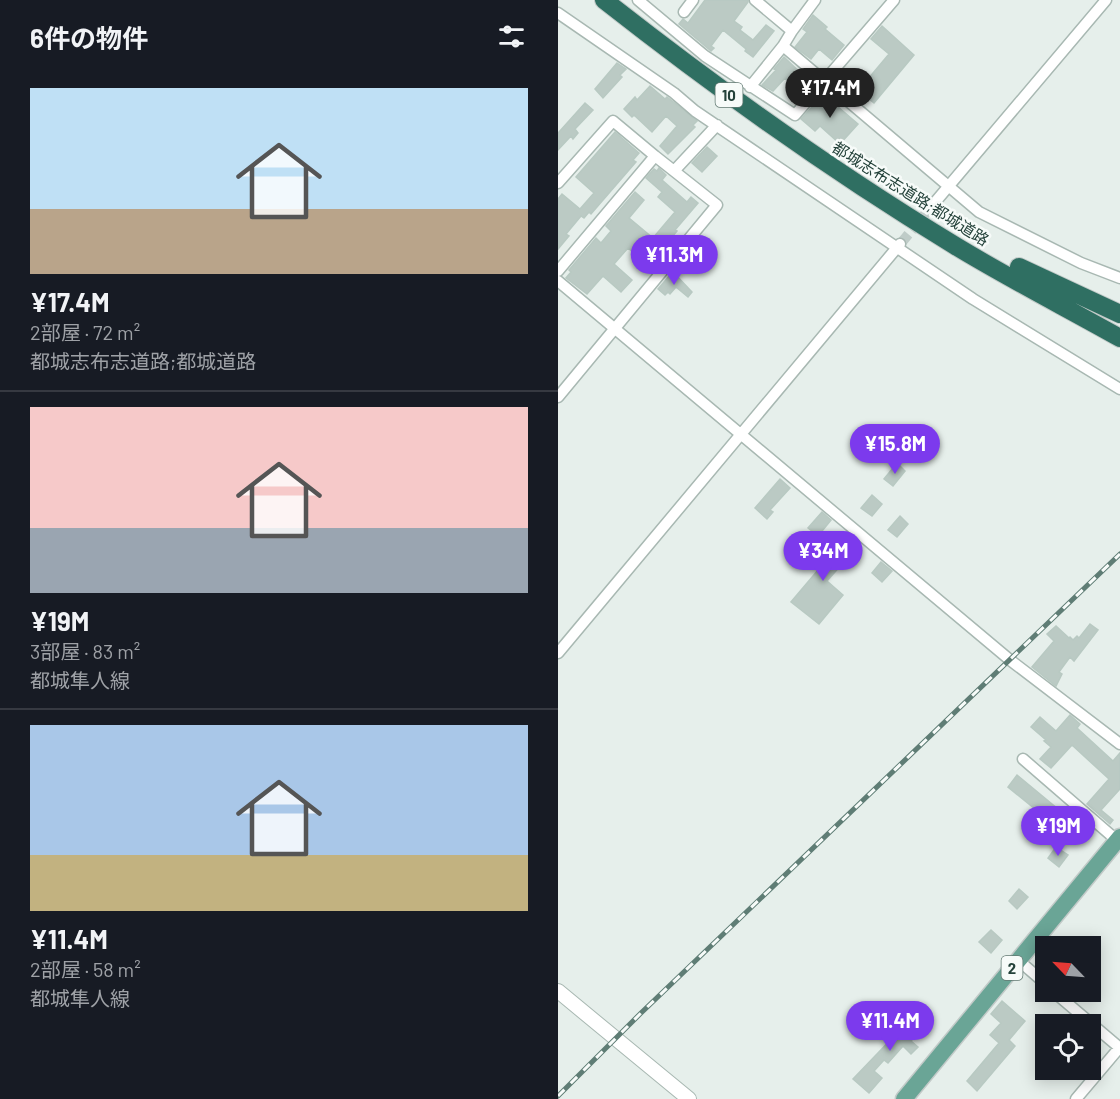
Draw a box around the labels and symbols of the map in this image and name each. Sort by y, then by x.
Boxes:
pin: ¥17.4M [781,68,879,119]
road number: 10 [716,83,742,107]
street label: 都城志布志道路;都城道路 [829,137,993,249]
pin: ¥11.3M [625,235,723,286]
pin: ¥15.8M [846,424,944,475]
pin: ¥34M [787,531,859,582]
pin: ¥19M [1022,806,1094,857]
north arrow [1035,936,1101,1002]
road number: 2 [1002,956,1022,980]
pin: ¥11.4M [841,1001,939,1052]

